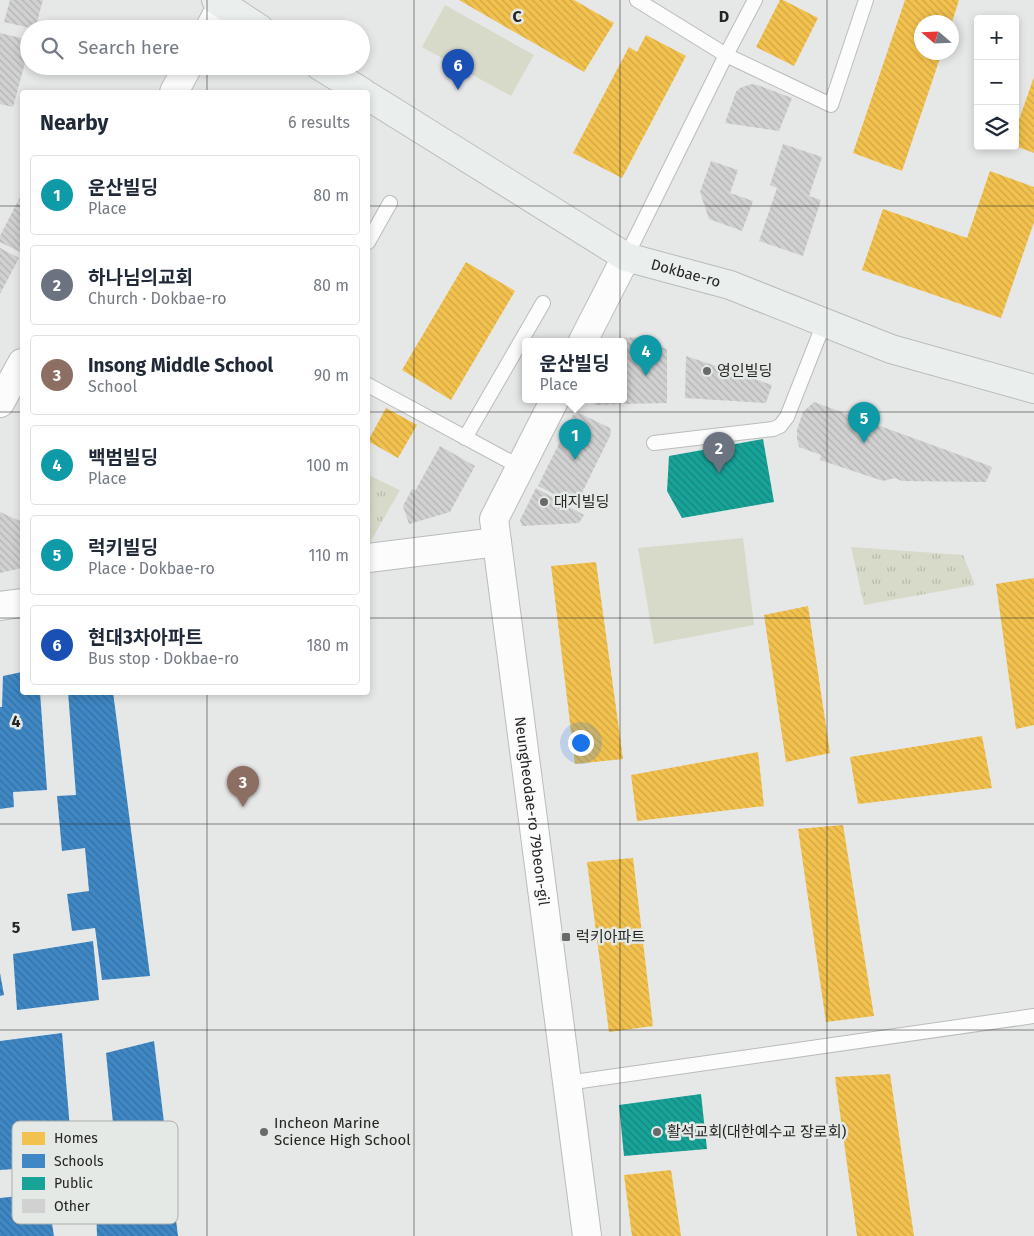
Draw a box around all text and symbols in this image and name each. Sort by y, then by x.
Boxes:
text: C [512,7,522,26]
text: D [719,7,729,26]
north arrow [914,15,959,60]
map controls [974,15,1019,150]
button: + [974,15,1019,60]
search box [20,20,370,75]
icon: search [38,34,66,62]
text: Search here [78,36,179,59]
pin: 6 [442,49,474,90]
button: − [974,60,1019,105]
button: layers [974,105,1019,150]
text: Nearby [40,110,108,136]
text: 6 results [288,113,350,132]
text: 운산빌딩 [88,176,158,199]
text: 1 [53,186,61,205]
text: 80 m [313,186,349,205]
text: Place [88,199,127,218]
street label: Dokbae-ro [649,255,723,291]
text: 하나님의교회 [88,266,193,289]
text: 2 [53,276,61,295]
text: 80 m [313,276,349,295]
text: Church · Dokbae-ro [88,289,227,308]
pin: 4 [630,335,662,376]
popup [522,338,627,403]
text: 운산빌딩 [540,352,609,375]
text: Insong Middle School [88,354,273,377]
place label: 영인빌딩 [717,362,772,380]
marker: 영인빌딩 [701,365,713,377]
text: 3 [53,366,61,385]
text: 90 m [314,366,349,385]
text: Place [540,375,578,394]
text: School [88,377,137,396]
pin: 5 [848,402,880,443]
pin: 1 [559,419,591,460]
pin: 2 [703,432,735,473]
text: 백범빌딩 [88,446,158,469]
text: 4 [52,456,62,475]
text: 100 m [306,456,349,475]
text: Place [88,469,127,488]
place label: 대지빌딩 [554,493,609,511]
marker: 대지빌딩 [538,496,550,508]
text: 럭키빌딩 [88,536,158,559]
text: 5 [53,546,61,565]
text: 110 m [308,546,349,565]
text: Place · Dokbae-ro [88,559,215,578]
text: 현대3차아파트 [88,626,203,649]
text: 6 [52,636,62,655]
text: 180 m [306,636,349,655]
text: Bus stop · Dokbae-ro [88,649,239,668]
text: 4 [11,712,21,731]
street label: Neungheodae-ro 79beon-gil [511,715,553,907]
your location [568,730,594,756]
pin: 3 [227,766,259,807]
text: 5 [12,918,21,937]
place label: 럭키아파트 [576,928,645,946]
marker: 럭키아파트 [560,931,572,943]
place label: Incheon Marine Science High School [274,1114,411,1149]
legend [12,1121,178,1224]
place label: 활석교회(대한예수교 장로회) [667,1123,846,1141]
marker: Incheon Marine Science High School [258,1126,270,1138]
marker: 활석교회(대한예수교 장로회) [651,1126,663,1138]
text: Homes [54,1130,98,1147]
text: Schools [54,1153,104,1170]
text: Public [54,1175,93,1192]
text: Other [54,1198,91,1215]

